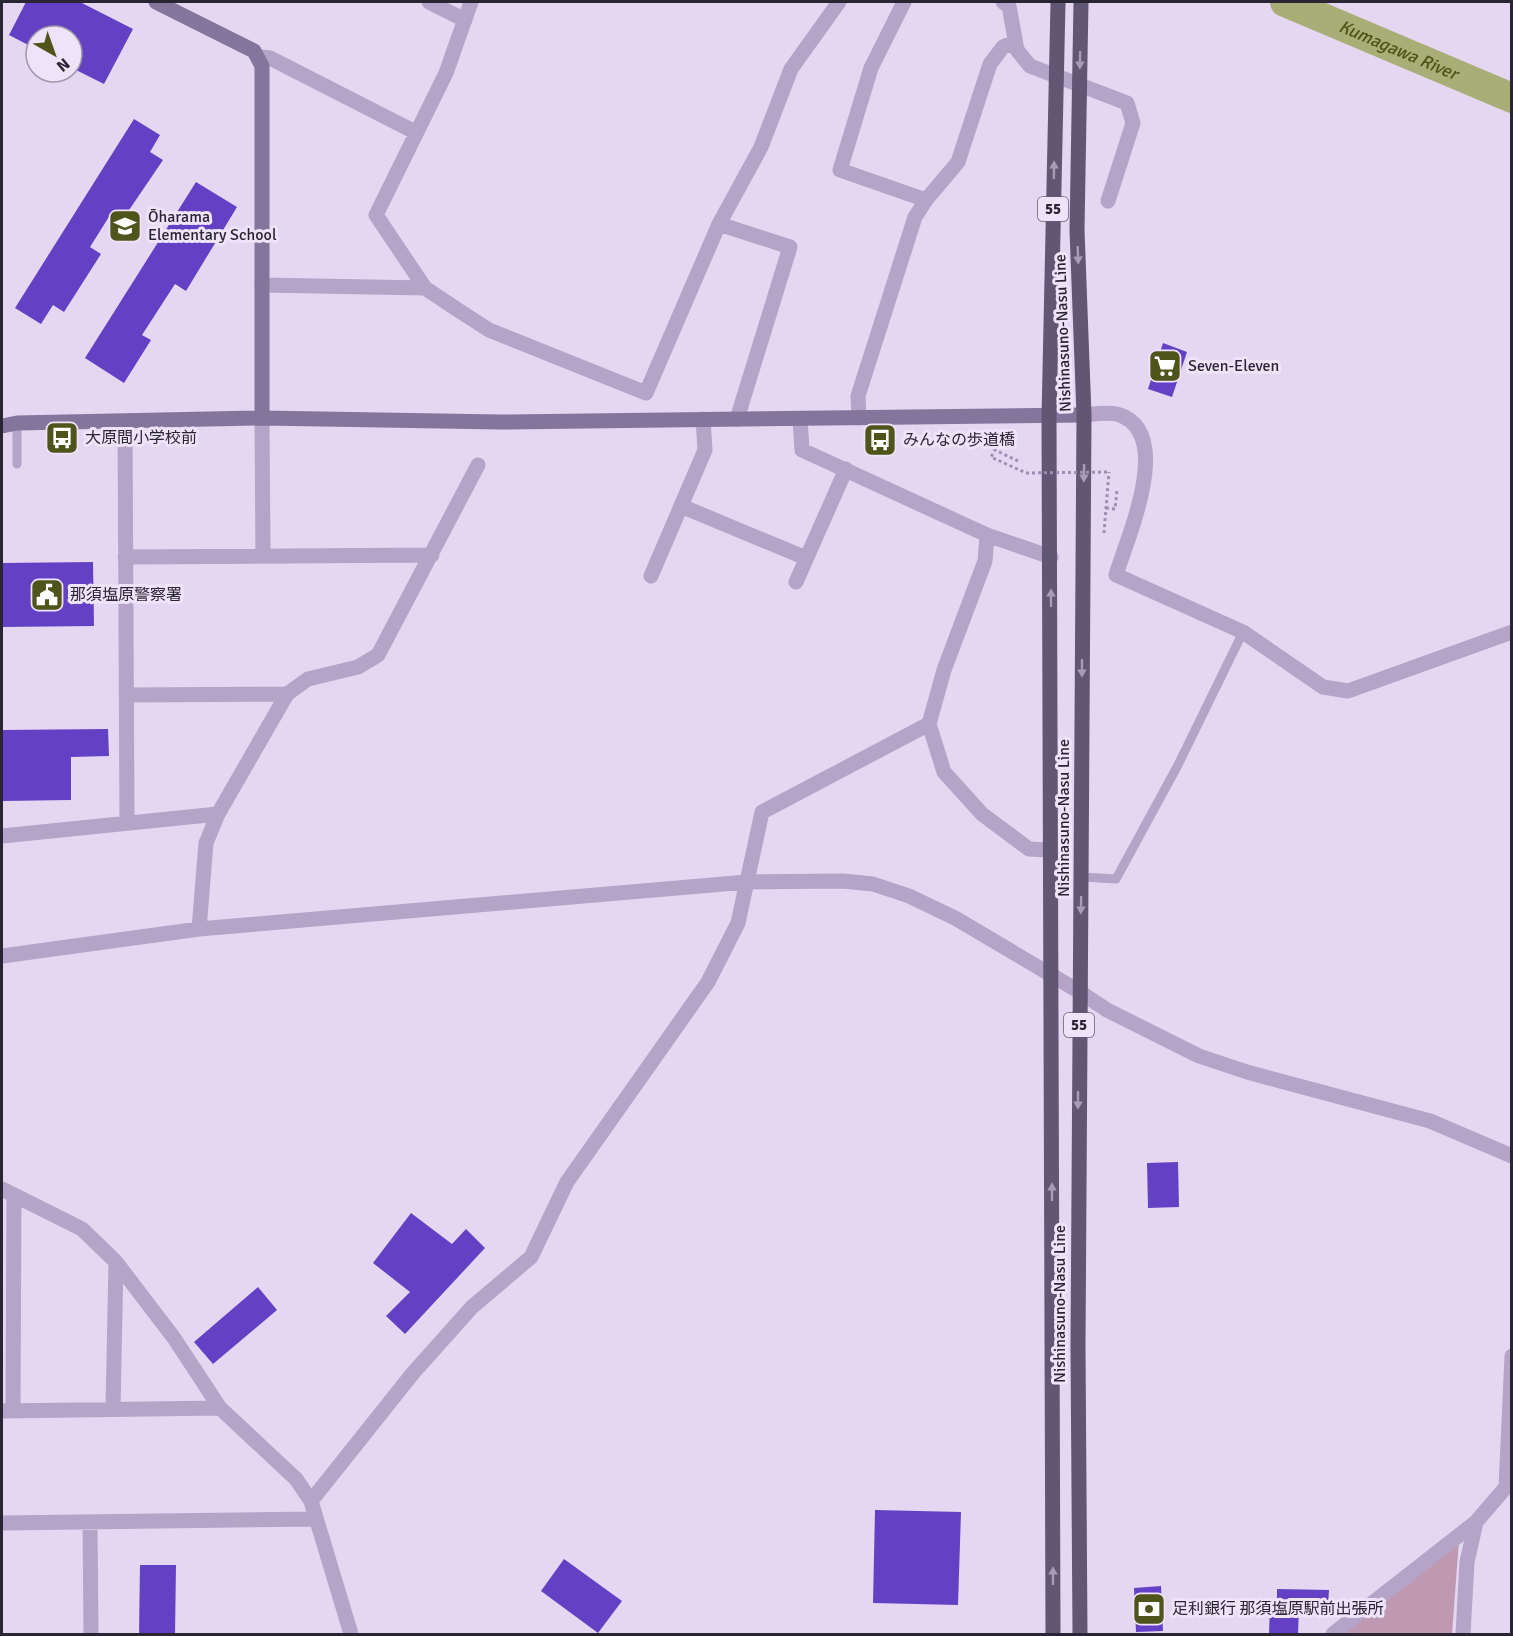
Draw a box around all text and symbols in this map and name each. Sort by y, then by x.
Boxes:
water label: Kumagawa River [1335,15,1463,86]
north arrow [24,24,84,84]
one-way arrow [1075,50,1085,69]
text: N [52,53,74,76]
one-way arrow [1050,160,1059,179]
road number: 55 [1038,197,1068,221]
place label: Ōharama Elementary School [148,207,277,245]
school or university icon: Ōharama Elementary School [107,208,143,244]
one-way arrow [1074,245,1083,264]
street label: Nishinasuno-Nasu Line [1050,254,1076,412]
supermarket icon: Seven-Eleven [1147,348,1183,384]
place label: Seven-Eleven [1188,356,1279,376]
bus stop icon: 大原間小学校前 [44,420,80,456]
bus stop icon: みんなの歩道橋 [862,422,898,458]
place label: 大原間小学校前 [85,428,197,448]
place label: みんなの歩道橋 [903,430,1015,450]
one-way arrow [1079,464,1088,483]
public building icon: 那須塩原警察署 [29,577,65,613]
place label: 那須塩原警察署 [70,585,182,605]
one-way arrow [1046,589,1056,608]
one-way arrow [1077,659,1087,678]
street label: Nishinasuno-Nasu Line [1054,739,1074,897]
one-way arrow [1076,896,1086,915]
road number: 55 [1064,1013,1094,1037]
one-way arrow [1074,1091,1083,1110]
one-way arrow [1047,1183,1057,1202]
street label: Nishinasuno-Nasu Line [1050,1225,1070,1383]
one-way arrow [1048,1567,1058,1586]
bank icon: 足利銀行 那須塩原駅前出張所 [1131,1591,1167,1627]
place label: 足利銀行 那須塩原駅前出張所 [1172,1599,1384,1619]

